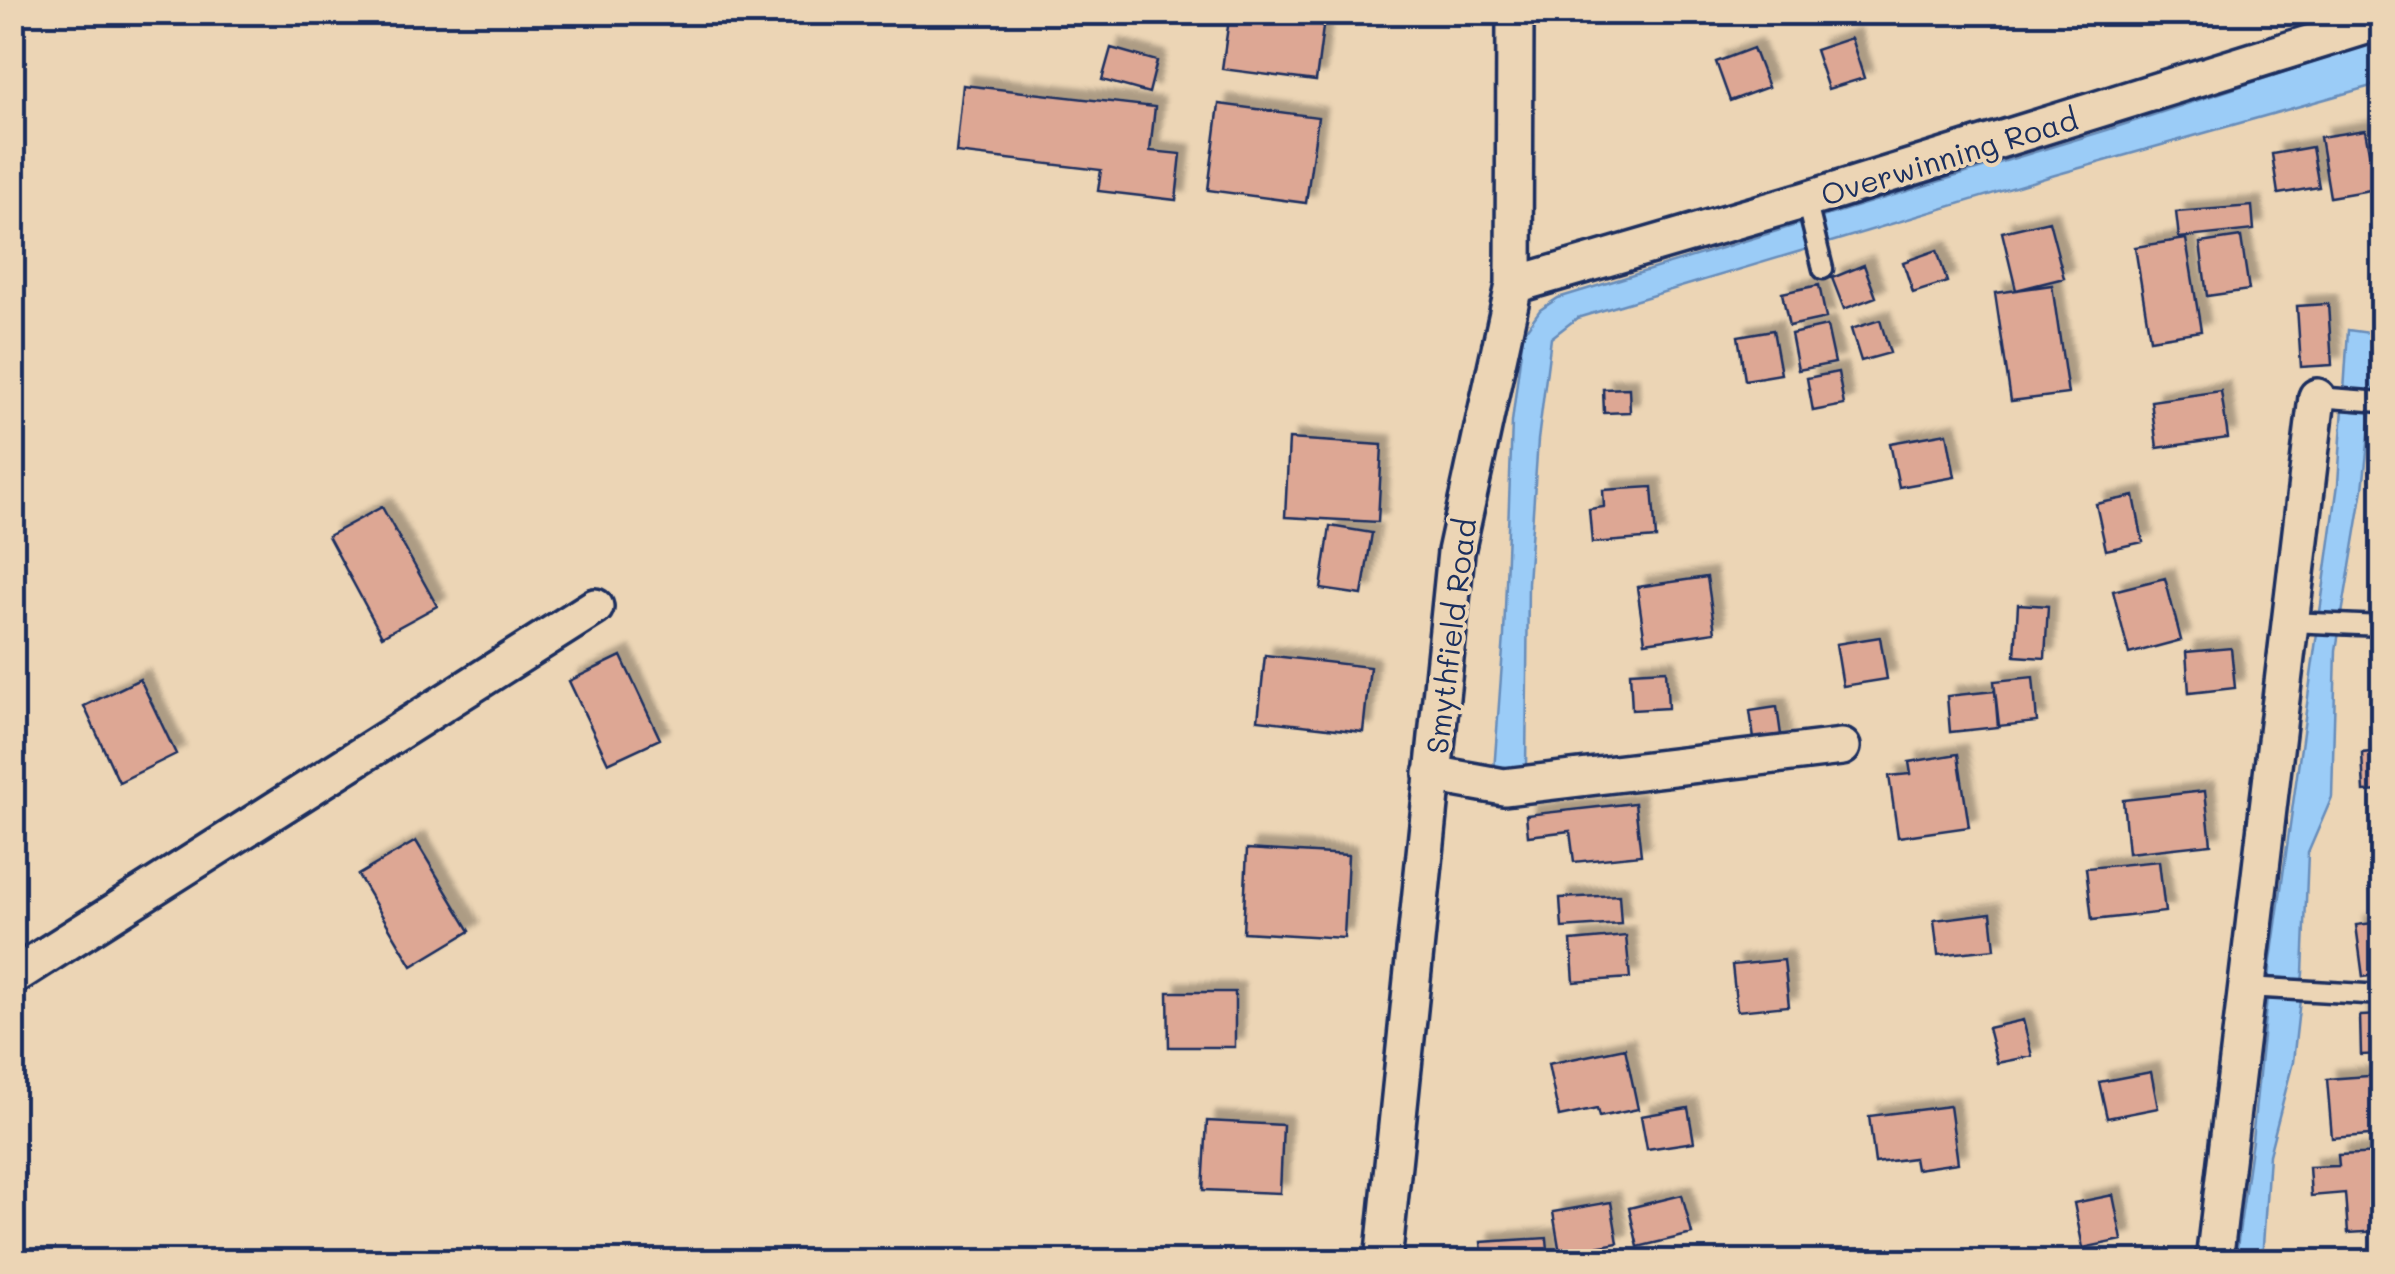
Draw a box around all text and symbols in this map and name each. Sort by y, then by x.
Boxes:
street label: Overwinning Road [1816,98,2082,214]
street label: Smythfield Road [1416,516,1484,756]

